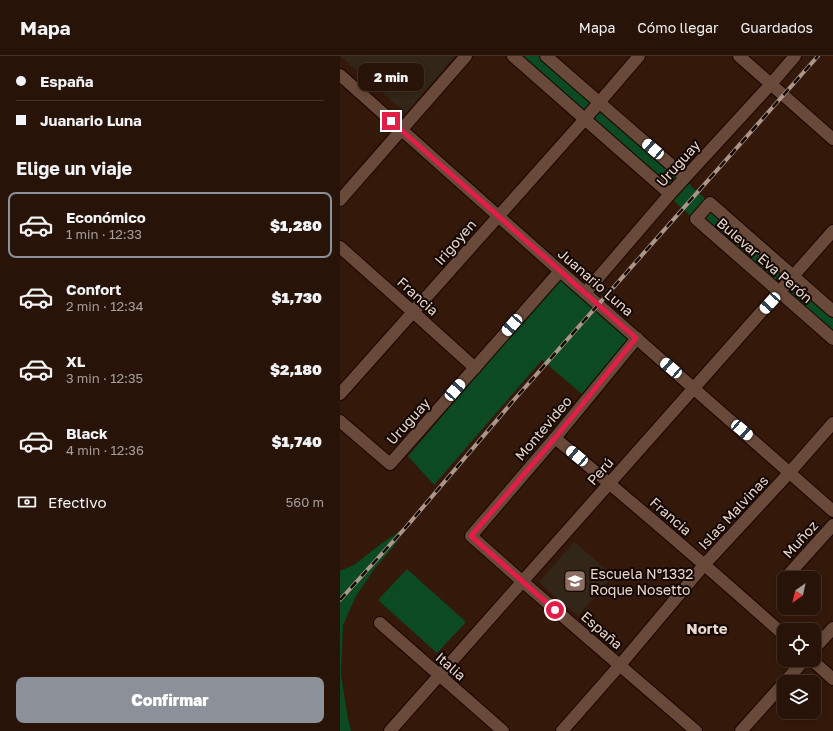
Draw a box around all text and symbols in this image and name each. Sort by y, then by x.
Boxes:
text: Mapa [20,16,71,39]
text: Mapa [579,19,615,36]
text: Cómo llegar [637,19,718,36]
text: Guardados [740,19,813,36]
callout: 2 min [358,63,424,91]
text: 2 min [374,69,408,85]
text: España [40,72,93,90]
text: Juanario Luna [40,111,142,129]
route end [382,112,400,130]
street label: Uruguay [653,136,703,190]
car [640,137,666,161]
text: Elige un viaje [16,157,132,179]
icon: car [18,207,54,243]
text: Económico [66,208,146,226]
street label: Bulevar Eva Perón [714,214,816,306]
text: $1,280 [270,216,322,234]
street label: Irigoyen [431,216,479,268]
text: 1 min · 12:33 [66,226,142,242]
street label: Juanario Luna [555,245,637,319]
street label: Francia [394,273,442,319]
icon: car [18,279,54,315]
text: Confort [66,280,121,298]
text: $1,730 [272,288,322,306]
car [758,290,782,316]
text: 2 min · 12:34 [66,298,143,314]
car [500,312,524,338]
icon: car [18,351,54,387]
text: XL [66,352,85,370]
car [658,356,684,380]
text: $2,180 [270,360,322,378]
text: 3 min · 12:35 [66,370,143,386]
car [443,377,467,403]
street label: Montevideo [511,392,575,464]
street label: Uruguay [383,394,433,448]
car [729,418,755,442]
icon: car [18,423,54,459]
text: Black [66,424,108,442]
text: $1,740 [271,432,322,450]
text: 4 min · 12:36 [66,442,144,458]
car [564,444,590,468]
street label: Perú [583,454,617,488]
street label: Islas Malvinas [694,472,772,552]
icon: cash [16,491,38,513]
text: Efectivo [48,493,106,511]
street label: Francia [647,493,695,539]
text: 560 m [286,494,324,510]
street label: Muñoz [779,517,821,561]
place label: Escuela N°1332 Roque Nosetto [590,565,693,598]
school or university icon: Escuela N°1332 Roque Nosetto [562,568,588,594]
north arrow [777,571,821,615]
map controls [777,571,821,719]
route start [546,601,564,619]
street label: España [578,608,626,652]
district label: Norte [686,619,728,637]
button: locate [777,623,821,667]
street label: Italia [433,648,469,684]
button: layers [777,675,821,719]
button: Confirmar [16,677,324,723]

